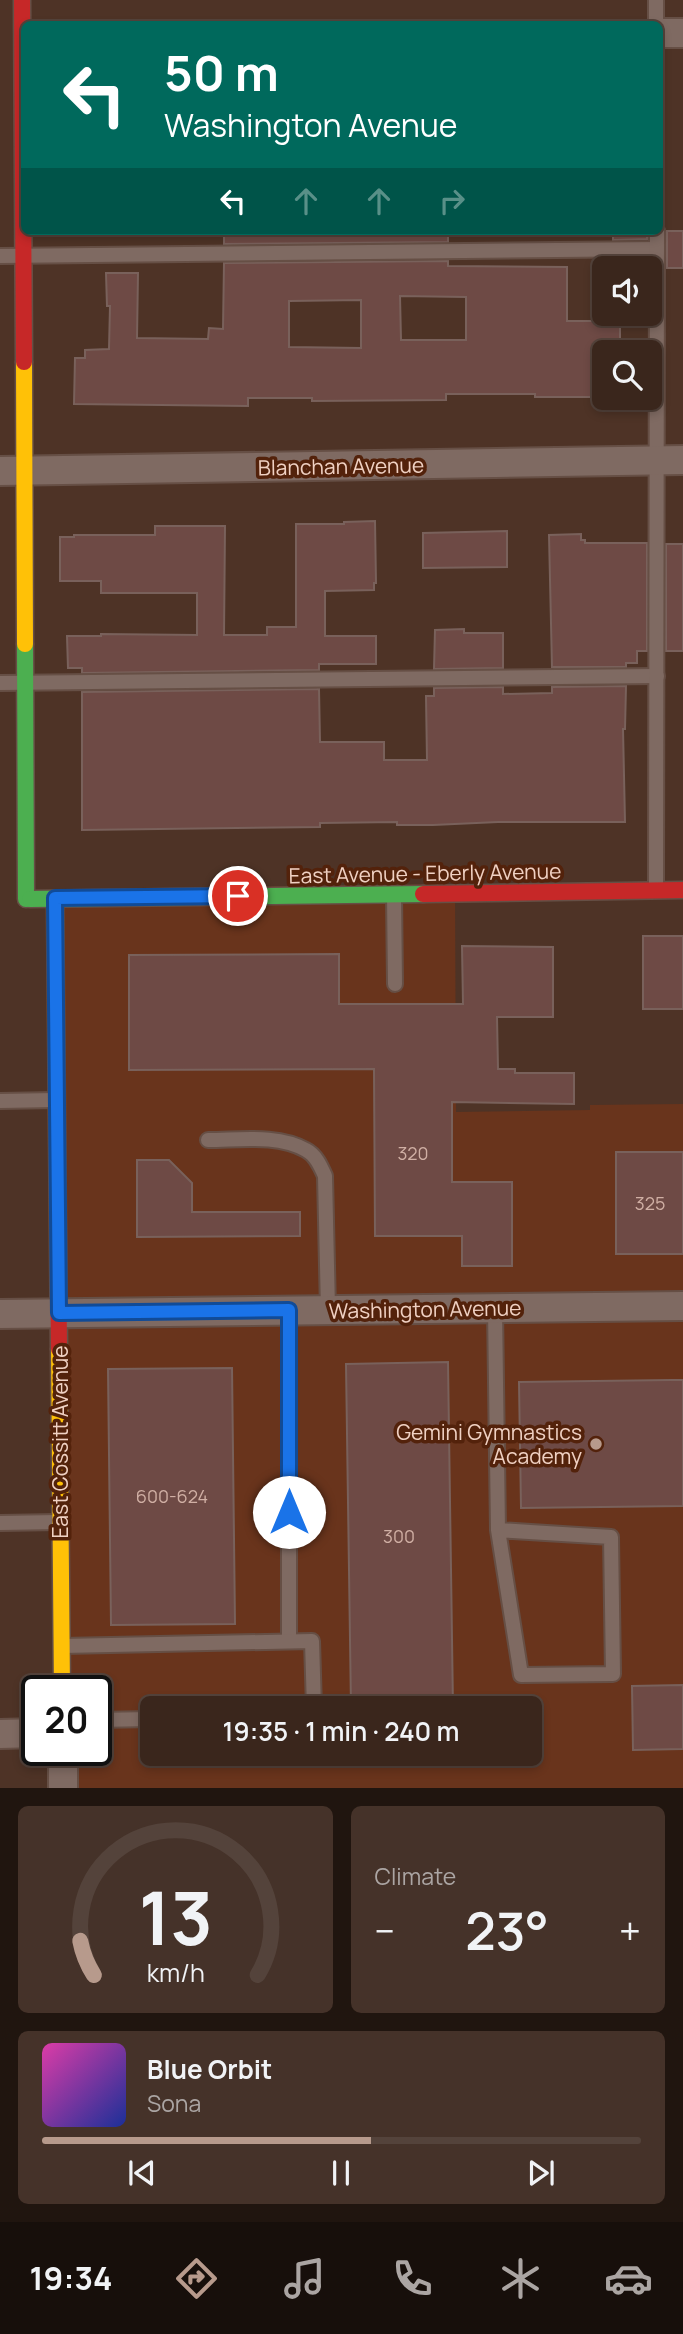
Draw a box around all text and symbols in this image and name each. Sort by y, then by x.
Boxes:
text: 50 m [164,39,279,106]
icon: left [49,49,140,140]
text: Washington Avenue [164,103,458,147]
icon: left [214,182,252,220]
icon: ahead [287,182,325,220]
icon: ahead [360,182,398,220]
icon: right [433,182,471,220]
map controls [592,256,662,410]
button: sound [592,256,662,326]
button: search [592,340,662,410]
street label: Blanchan Avenue [258,451,424,481]
street label: East Avenue - Eberly Avenue [288,857,562,889]
pin [208,866,268,926]
icon: arrive [219,877,257,915]
house number: 320 [397,1141,429,1165]
house number: 325 [635,1191,665,1215]
street label: Washington Avenue [328,1293,522,1325]
street label: East Cossitt Avenue [46,1345,74,1539]
place label: Gemini Gymnastics Academy [396,1418,582,1470]
marker: Gemini Gymnastics Academy [588,1436,604,1452]
position arrow [252,1475,326,1549]
house number: 600-624 [136,1484,208,1508]
house number: 300 [383,1524,415,1548]
speed limit sign: 20 [21,1675,112,1766]
text: 19:35 · 1 min · 240 m [223,1713,459,1749]
text: Climate [375,1860,456,1892]
text: 13 [138,1868,212,1968]
text: 23° [465,1895,549,1966]
text: − [375,1904,395,1956]
text: + [619,1904,641,1956]
text: km/h [146,1955,204,1990]
text: Blue Orbit [147,2051,272,2087]
text: Sona [147,2087,201,2119]
icon: previous [123,2154,161,2192]
icon: pause [322,2154,360,2192]
icon: next [522,2154,560,2192]
icon: directions [172,2254,221,2303]
icon: music [280,2254,329,2303]
icon: phone [388,2254,437,2303]
icon: climate [496,2254,545,2303]
icon: car [604,2254,653,2303]
text: 19:34 [30,2256,113,2300]

